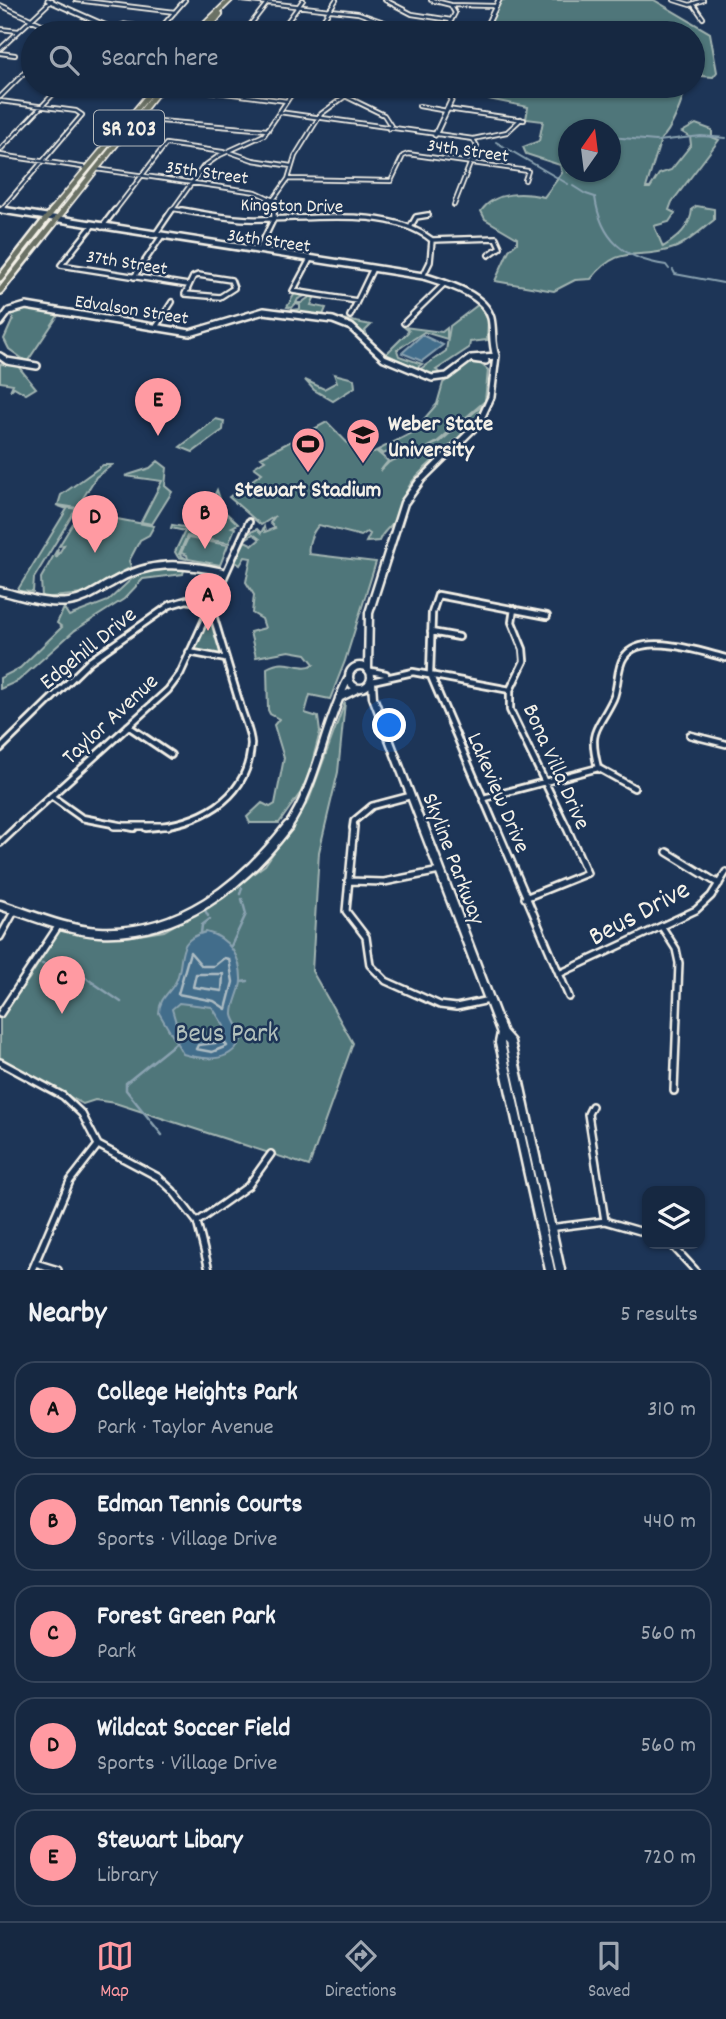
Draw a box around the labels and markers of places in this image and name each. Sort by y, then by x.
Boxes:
pin: E [135,378,181,436]
place label: Weber State University [388,409,493,468]
school or university icon: Weber State University [344,416,382,465]
sports icon: Stewart Stadium [289,425,327,474]
place label: Stewart Stadium [235,475,382,508]
pin: B [182,491,228,549]
pin: D [72,495,118,553]
pin: A [185,573,231,631]
pin: C [39,956,85,1014]

